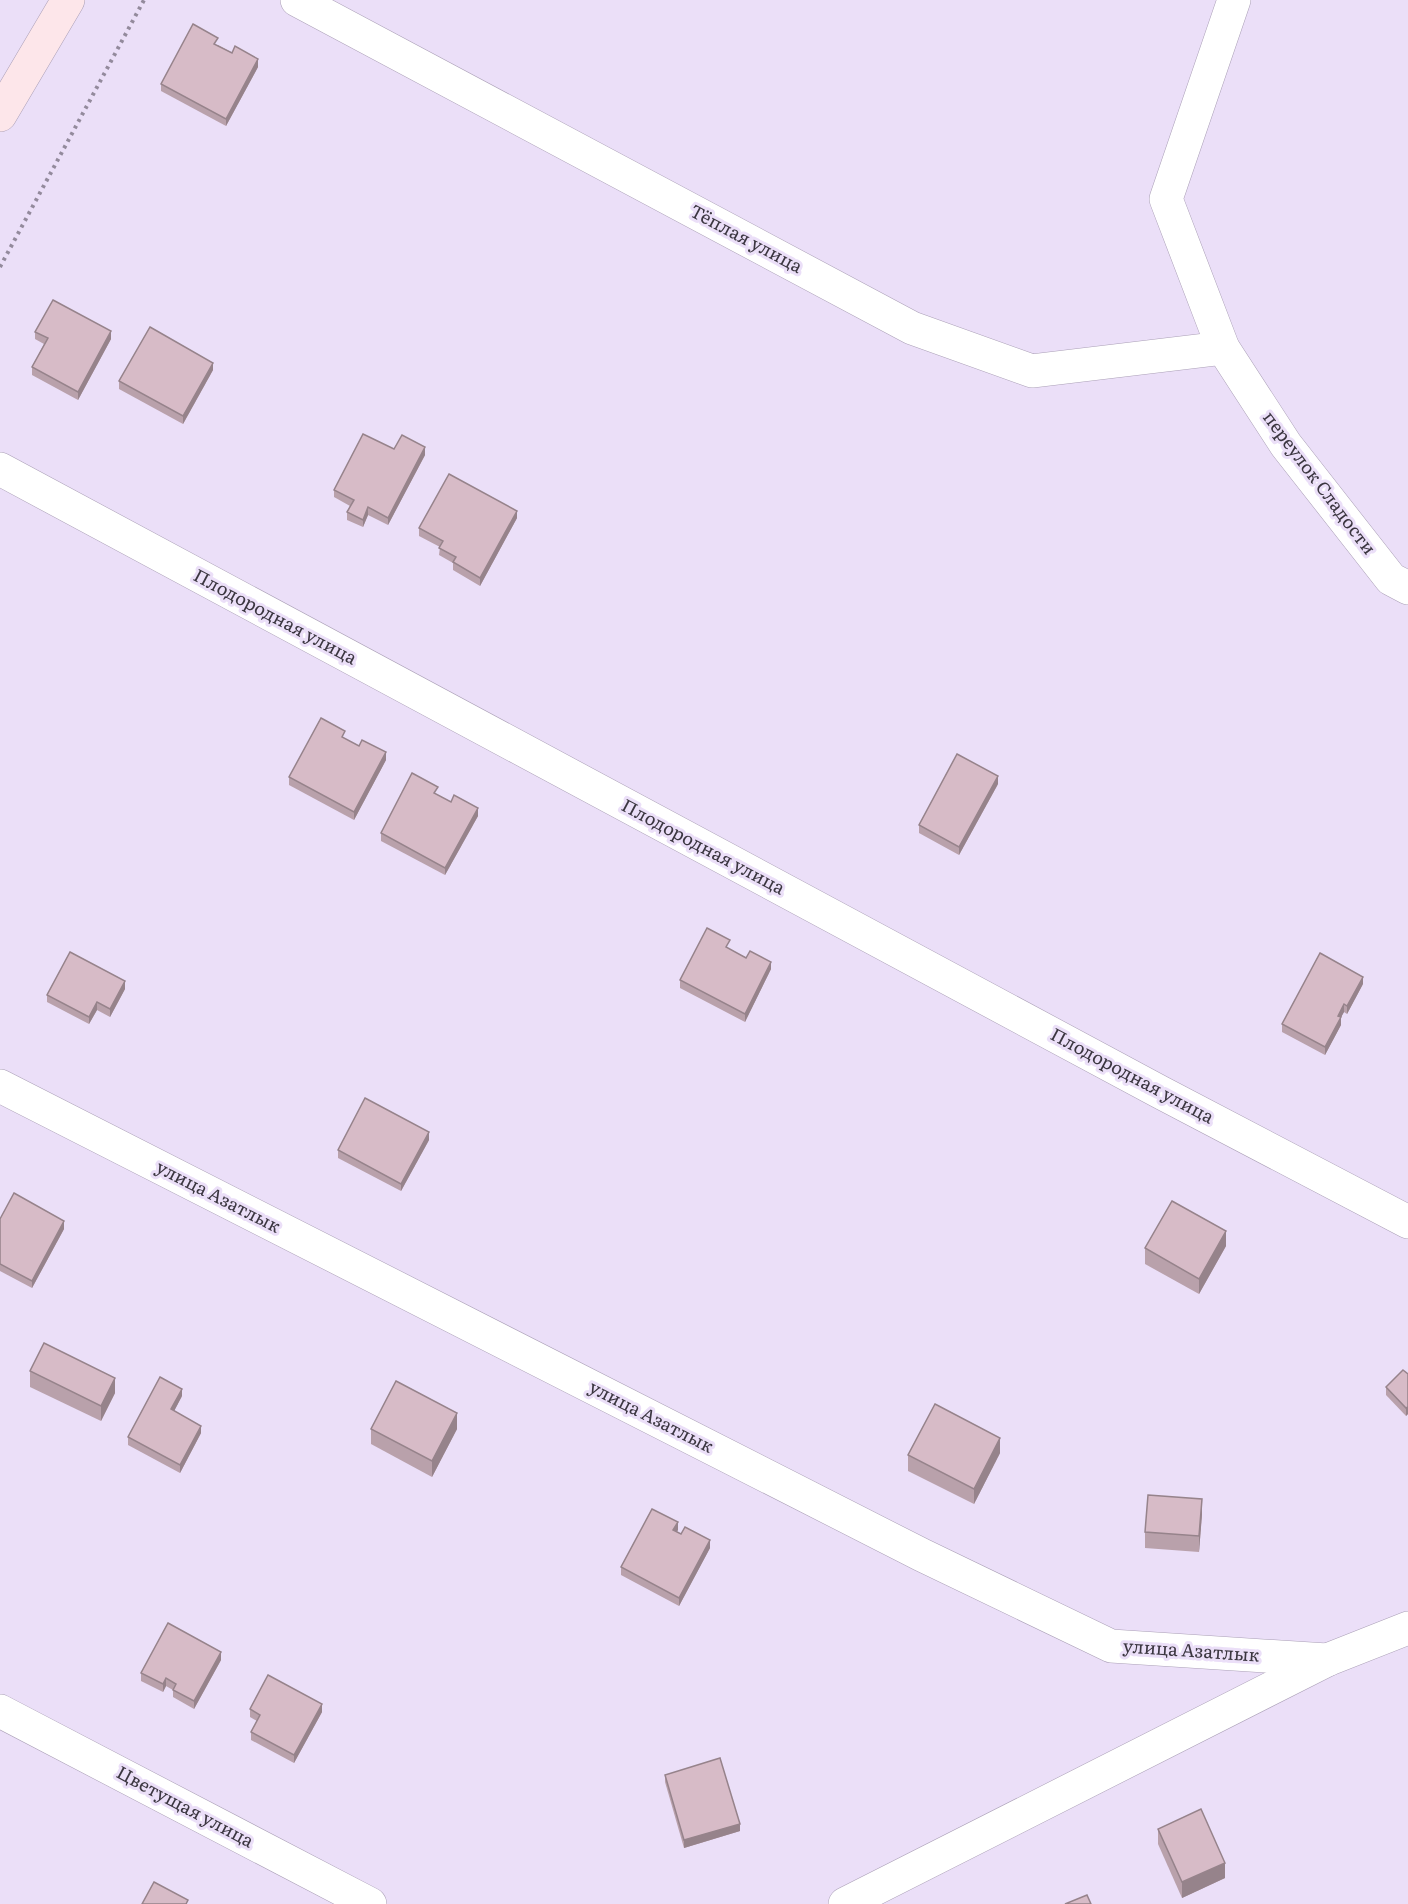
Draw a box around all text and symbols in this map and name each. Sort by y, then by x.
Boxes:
street label: Тёплая улица [686,197,808,279]
street label: переулок Сладости [1257,405,1383,560]
street label: Плодородная улица [189,561,363,670]
street label: Плодородная улица [617,791,791,900]
street label: Плодородная улица [1046,1020,1220,1129]
street label: улица Азатлык [152,1153,286,1239]
street label: улица Азатлык [585,1373,719,1459]
street label: улица Азатлык [1122,1631,1261,1668]
street label: Цветущая улица [112,1758,260,1853]

